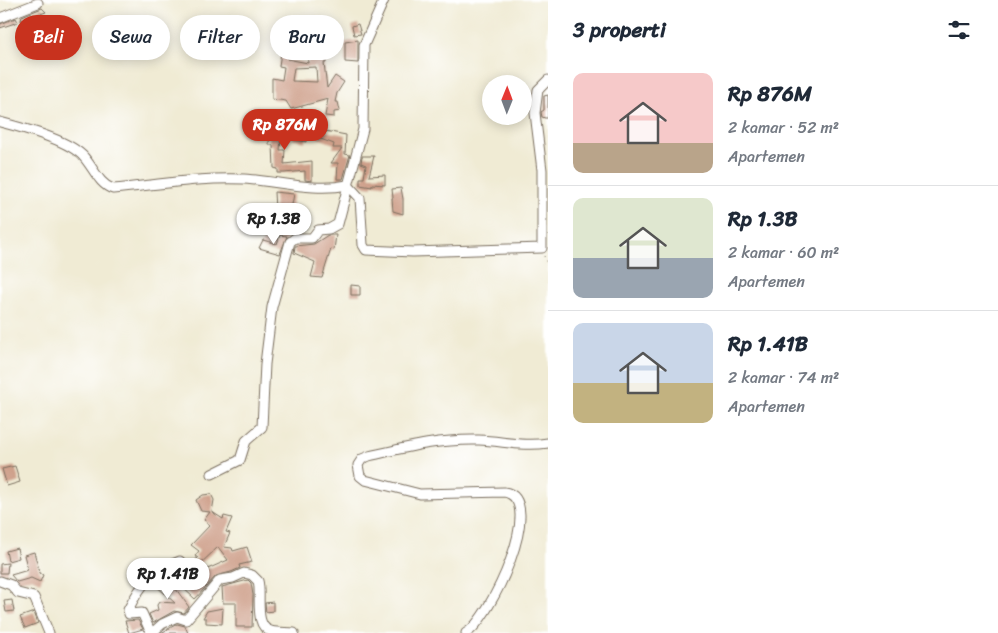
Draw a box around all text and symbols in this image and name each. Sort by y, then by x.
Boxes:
text: 3 properti [573,11,666,49]
chip: Beli [15,15,82,60]
chip: Sewa [92,15,170,60]
chip: Filter [180,15,260,60]
chip: Baru [270,15,344,60]
icon: filters [945,16,973,44]
north arrow [482,75,532,125]
map controls [482,75,532,125]
text: Rp 876M [728,75,812,113]
icon: home [613,93,673,153]
pin: Rp 876M [239,108,331,151]
text: Rp 876M [253,110,317,139]
text: 2 kamar · 52 m² [728,113,839,142]
text: Apartemen [728,142,805,171]
text: Rp 1.3B [728,200,798,238]
pin: Rp 1.3B [228,202,320,245]
text: Rp 1.3B [247,204,301,233]
icon: home [613,218,673,278]
text: 2 kamar · 60 m² [728,238,839,267]
text: Apartemen [728,267,805,296]
text: Rp 1.41B [728,325,808,363]
icon: home [613,343,673,403]
text: 2 kamar · 74 m² [728,363,839,392]
text: Apartemen [728,392,805,421]
pin: Rp 1.41B [116,558,220,600]
text: Rp 1.41B [138,559,198,588]

